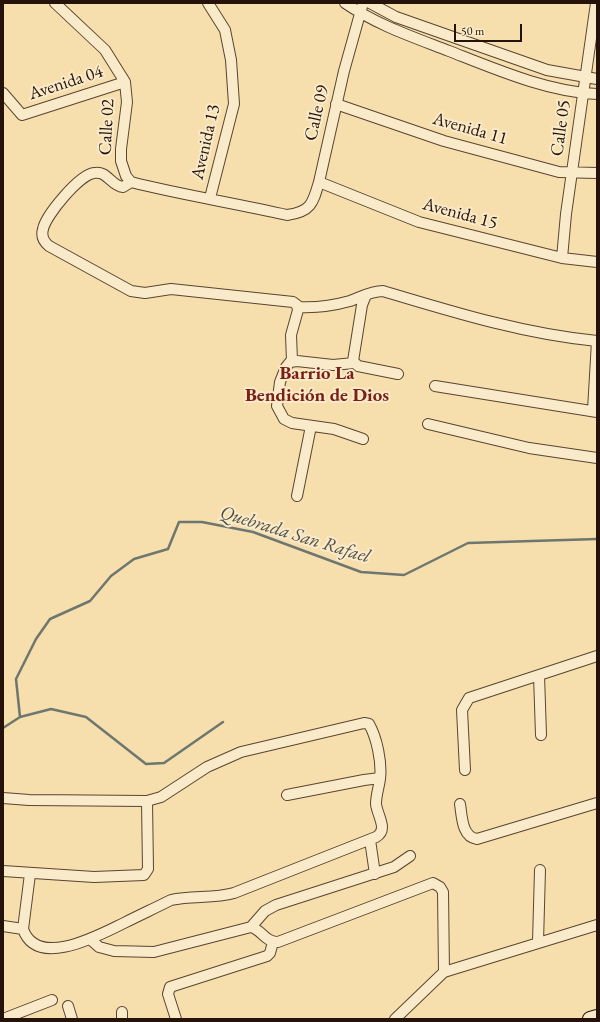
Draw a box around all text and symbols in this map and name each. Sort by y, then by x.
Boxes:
scale bar [456,16,524,42]
text: 50 m [461,23,484,39]
street label: Avenida 04 [26,61,106,105]
street label: Calle 09 [300,83,334,143]
street label: Calle 02 [95,98,119,156]
street label: Calle 05 [546,99,576,157]
street label: Avenida 13 [187,102,225,182]
street label: Avenida 11 [430,108,510,150]
street label: Avenida 15 [420,194,500,234]
district label: Barrio La Bendición de Dios [245,363,389,407]
water label: Quebrada San Rafael [217,501,373,569]

